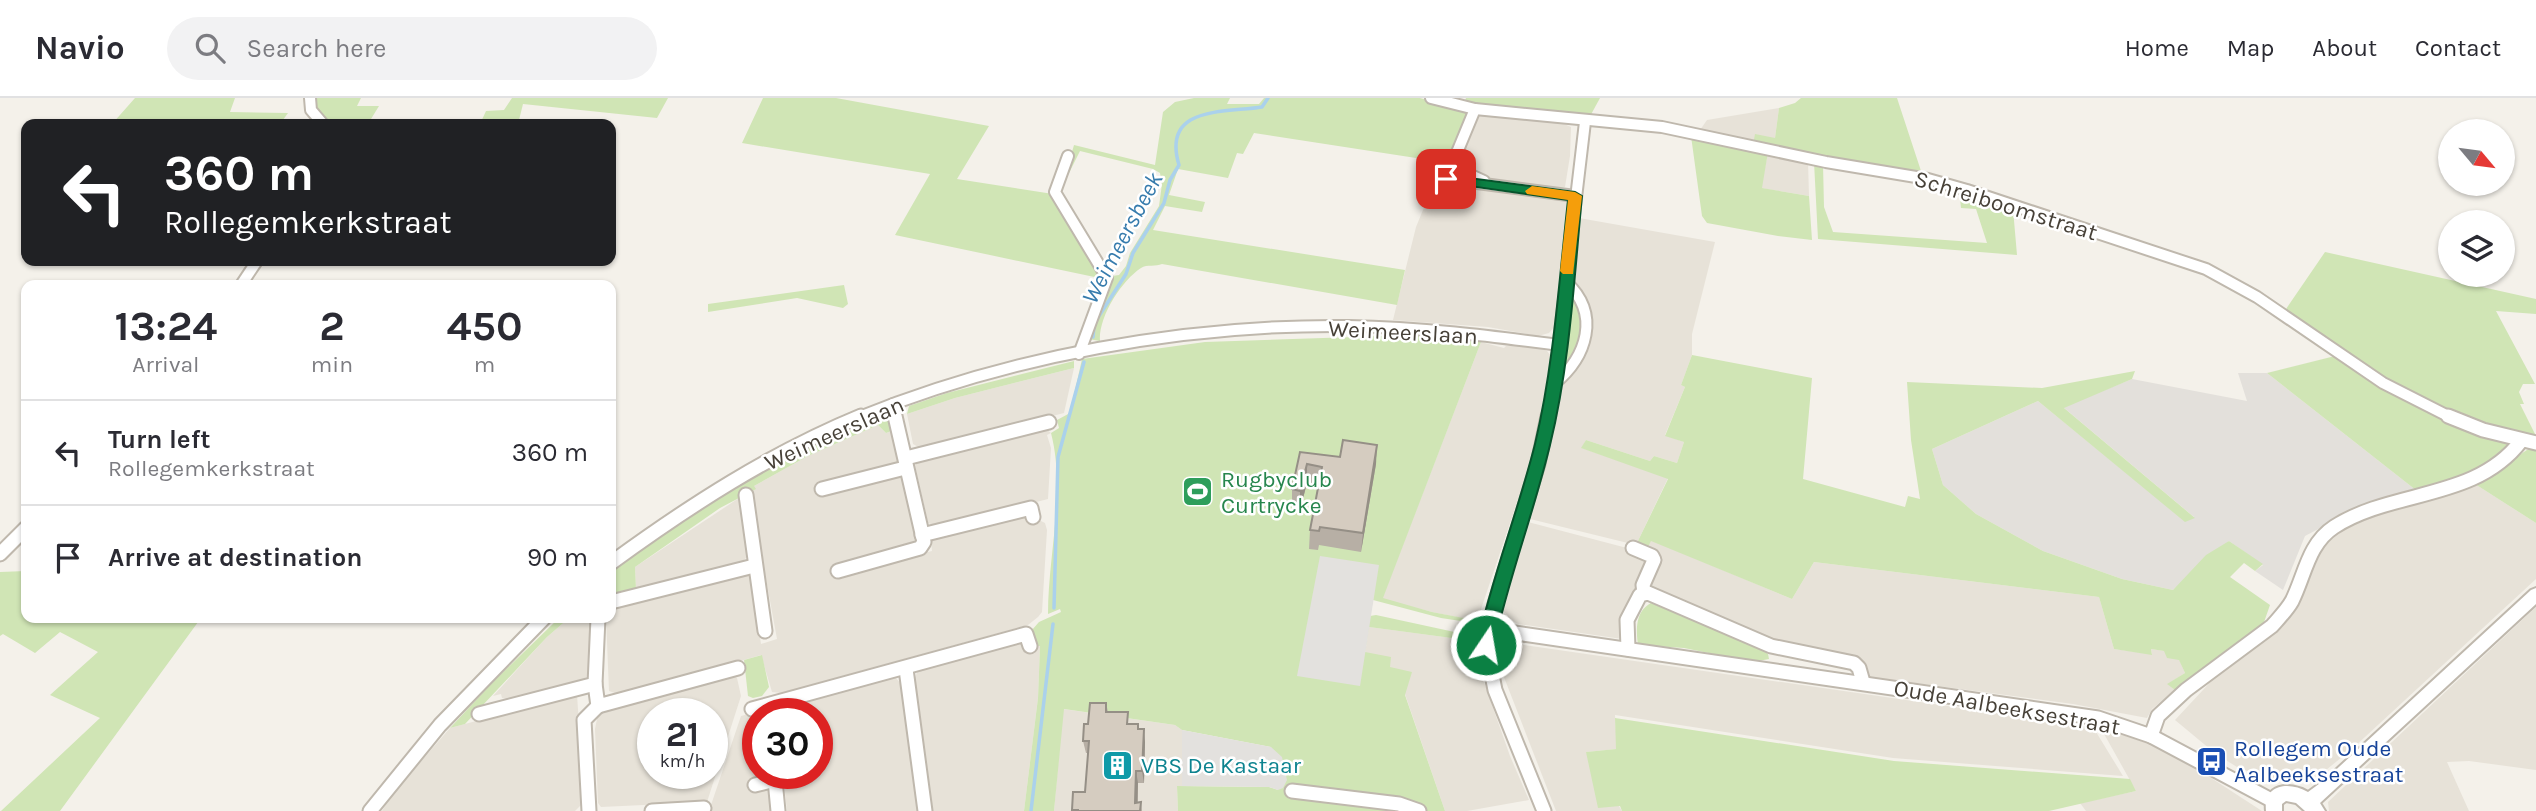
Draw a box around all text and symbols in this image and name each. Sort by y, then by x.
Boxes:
search box [167,17,657,80]
text: Navio [35,29,125,67]
icon: search [191,29,229,67]
text: Search here [247,33,386,64]
text: Home [2125,34,2189,62]
text: Map [2227,34,2274,62]
text: About [2312,34,2377,62]
text: Contact [2415,34,2501,62]
north arrow [2438,119,2515,196]
map controls [2438,119,2515,287]
text: 360 m [164,145,314,202]
icon: left [49,147,140,238]
pin [1416,149,1476,209]
icon: arrive [1427,160,1465,198]
street label: Schreiboomstraat [1911,165,2101,246]
water label: Weimeersbeek [1076,167,1169,309]
text: Rollegemkerkstraat [164,204,452,241]
button: layers [2438,210,2515,287]
text: 13:24 [114,301,217,351]
text: 2 [319,301,345,351]
text: 450 [447,301,523,351]
street label: Weimeerslaan [1328,315,1478,350]
text: Arrival [132,351,200,378]
text: min [311,351,353,378]
text: m [474,351,495,378]
street label: Weimeerslaan [760,391,908,476]
text: Turn left [108,424,210,455]
icon: left [49,434,87,472]
text: 360 m [512,437,588,468]
text: Rollegemkerkstraat [108,455,315,482]
place label: Rugbyclub Curtrycke [1221,466,1332,519]
sports icon: Rugbyclub Curtrycke [1181,475,1215,509]
icon: arrive [49,539,87,577]
text: Arrive at destination [108,542,362,573]
text: 90 m [527,542,588,573]
position arrow [1449,608,1523,682]
street label: Oude Aalbeeksestraat [1892,674,2122,741]
speed limit sign: 30 [742,698,833,789]
text: 21 [666,714,699,755]
place label: Rollegem Oude Aalbeeksestraat [2234,735,2404,788]
bus stop icon: Rollegem Oude Aalbeeksestraat [2194,744,2228,778]
building icon: VBS De Kastaar [1101,748,1135,782]
text: km/h [660,750,705,772]
place label: VBS De Kastaar [1141,752,1302,779]

